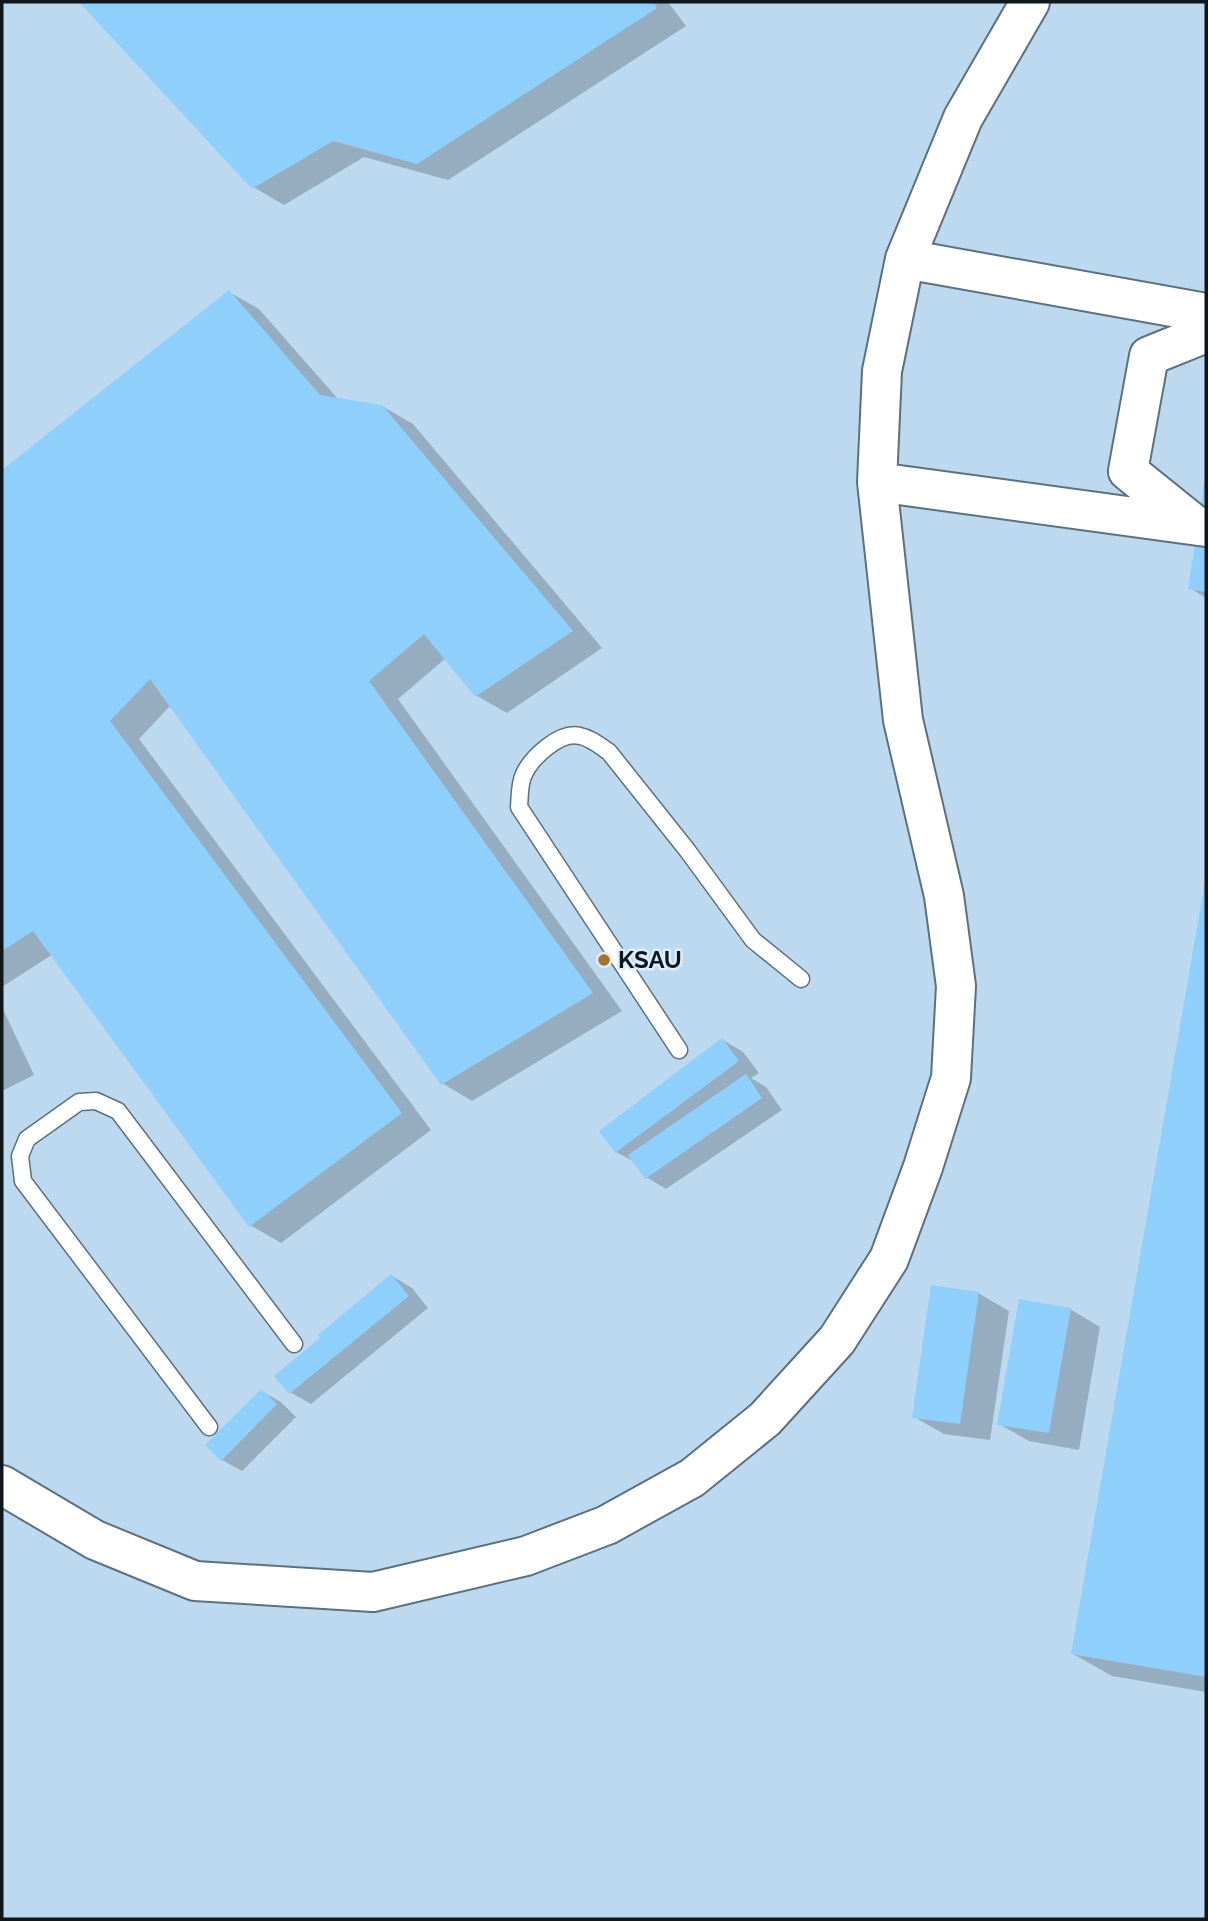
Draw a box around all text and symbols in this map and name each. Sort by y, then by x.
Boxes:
place label: KSAU [618,945,682,974]
marker: KSAU [596,952,612,968]

